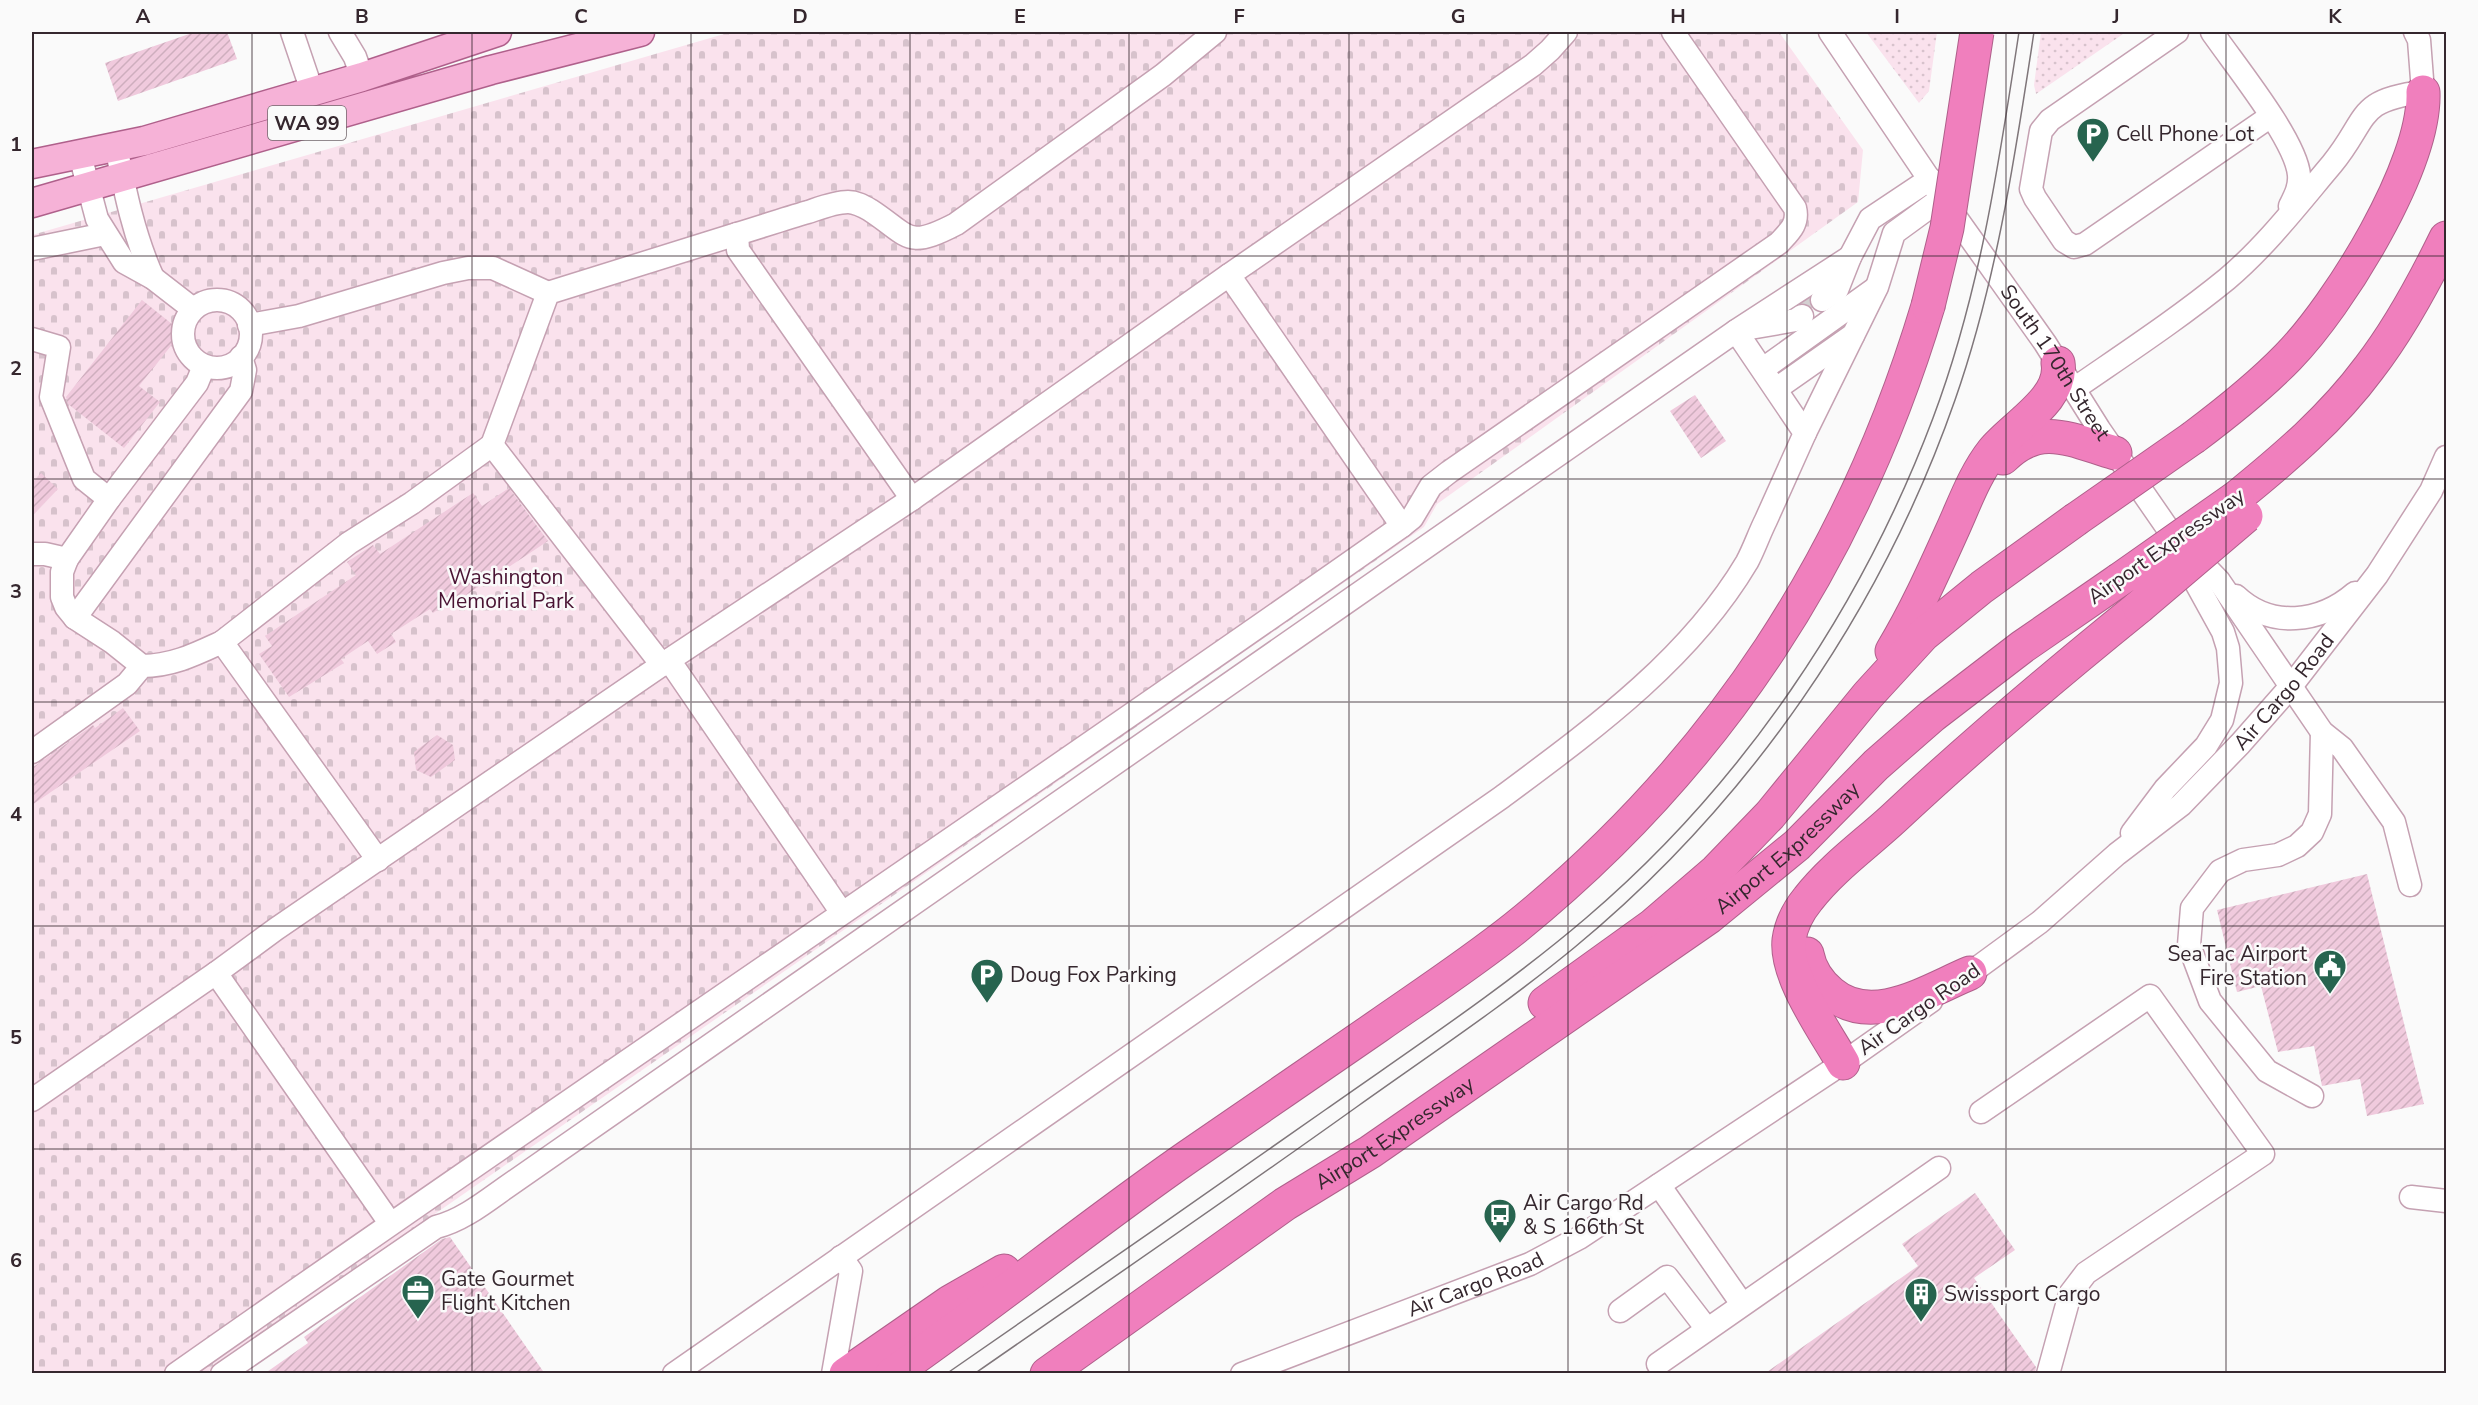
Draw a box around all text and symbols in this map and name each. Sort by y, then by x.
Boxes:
text: A [136,3,151,30]
text: B [355,3,369,30]
text: C [574,3,588,30]
text: D [792,3,808,30]
text: E [1014,3,1026,30]
text: F [1233,3,1245,30]
text: G [1451,3,1465,30]
text: H [1670,3,1686,30]
text: I [1894,3,1900,30]
text: J [2111,3,2120,30]
text: K [2328,3,2342,30]
road number: WA 99 [268,106,346,140]
parking icon: Cell Phone Lot [2075,116,2111,163]
place label: Cell Phone Lot [2116,120,2255,148]
text: 1 [10,131,22,158]
street label: South 170th Street [1994,279,2117,446]
text: 2 [10,355,22,382]
street label: Airport Expressway [2082,481,2250,611]
park label: Washington Memorial Park [438,563,574,615]
text: 3 [10,578,22,605]
street label: Air Cargo Road [2227,628,2341,756]
street label: Airport Expressway [1709,776,1866,921]
text: 4 [10,801,22,828]
place label: SeaTac Airport Fire Station [2167,940,2308,992]
public building icon: SeaTac Airport Fire Station [2312,948,2348,995]
street label: Air Cargo Road [1852,956,1986,1062]
parking icon: Doug Fox Parking [969,957,1005,1004]
place label: Doug Fox Parking [1010,961,1177,989]
text: 5 [10,1024,22,1051]
street label: Airport Expressway [1310,1070,1480,1196]
place label: Air Cargo Rd & S 166th St [1523,1189,1645,1241]
bus stop icon: Air Cargo Rd & S 166th St [1482,1197,1518,1244]
street label: Air Cargo Road [1403,1245,1549,1324]
text: 6 [10,1247,22,1274]
place label: Gate Gourmet Flight Kitchen [441,1265,575,1317]
office icon: Gate Gourmet Flight Kitchen [400,1273,436,1320]
building icon: Swissport Cargo [1903,1276,1939,1323]
place label: Swissport Cargo [1944,1280,2101,1308]

